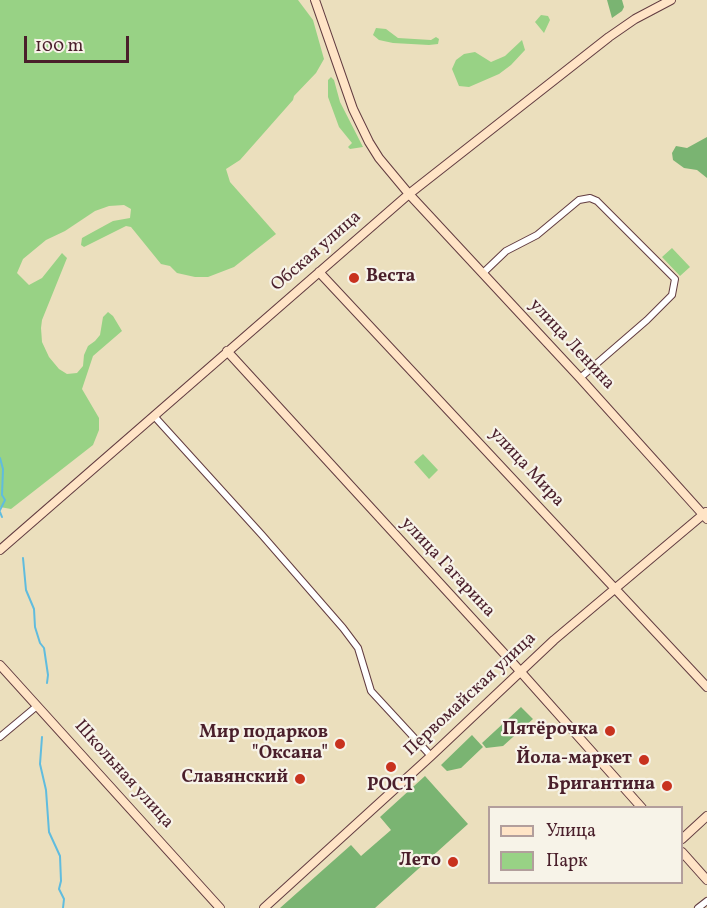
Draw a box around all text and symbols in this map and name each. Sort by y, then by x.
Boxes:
scale bar [27,24,132,62]
text: 100 m [35,34,84,59]
street label: Обская улица [268,207,366,297]
place label: Веста [366,267,415,289]
marker: Веста [347,271,361,285]
street label: улица Ленина [523,295,619,395]
street label: улица Мира [484,424,568,512]
street label: улица Гагарина [395,513,499,623]
street label: Первомайская улица [401,628,541,762]
street label: Школьная улица [69,716,177,834]
place label: Пятёрочка [502,720,598,742]
place label: Мир подарков "Оксана" [199,723,328,766]
marker: Пятёрочка [603,724,617,738]
marker: Мир подарков "Оксана" [333,737,347,751]
place label: Йола-маркет [516,749,632,771]
marker: Йола-маркет [637,753,651,767]
marker: РОСТ [384,760,398,774]
place label: Славянский [182,768,288,790]
marker: Славянский [293,772,307,786]
place label: Бригантина [547,775,655,797]
place label: РОСТ [367,776,415,798]
marker: Бригантина [660,779,674,793]
legend [488,806,683,884]
text: Улица [546,819,596,844]
text: Парк [546,849,588,874]
place label: Лето [399,851,441,873]
marker: Лето [446,855,460,869]

